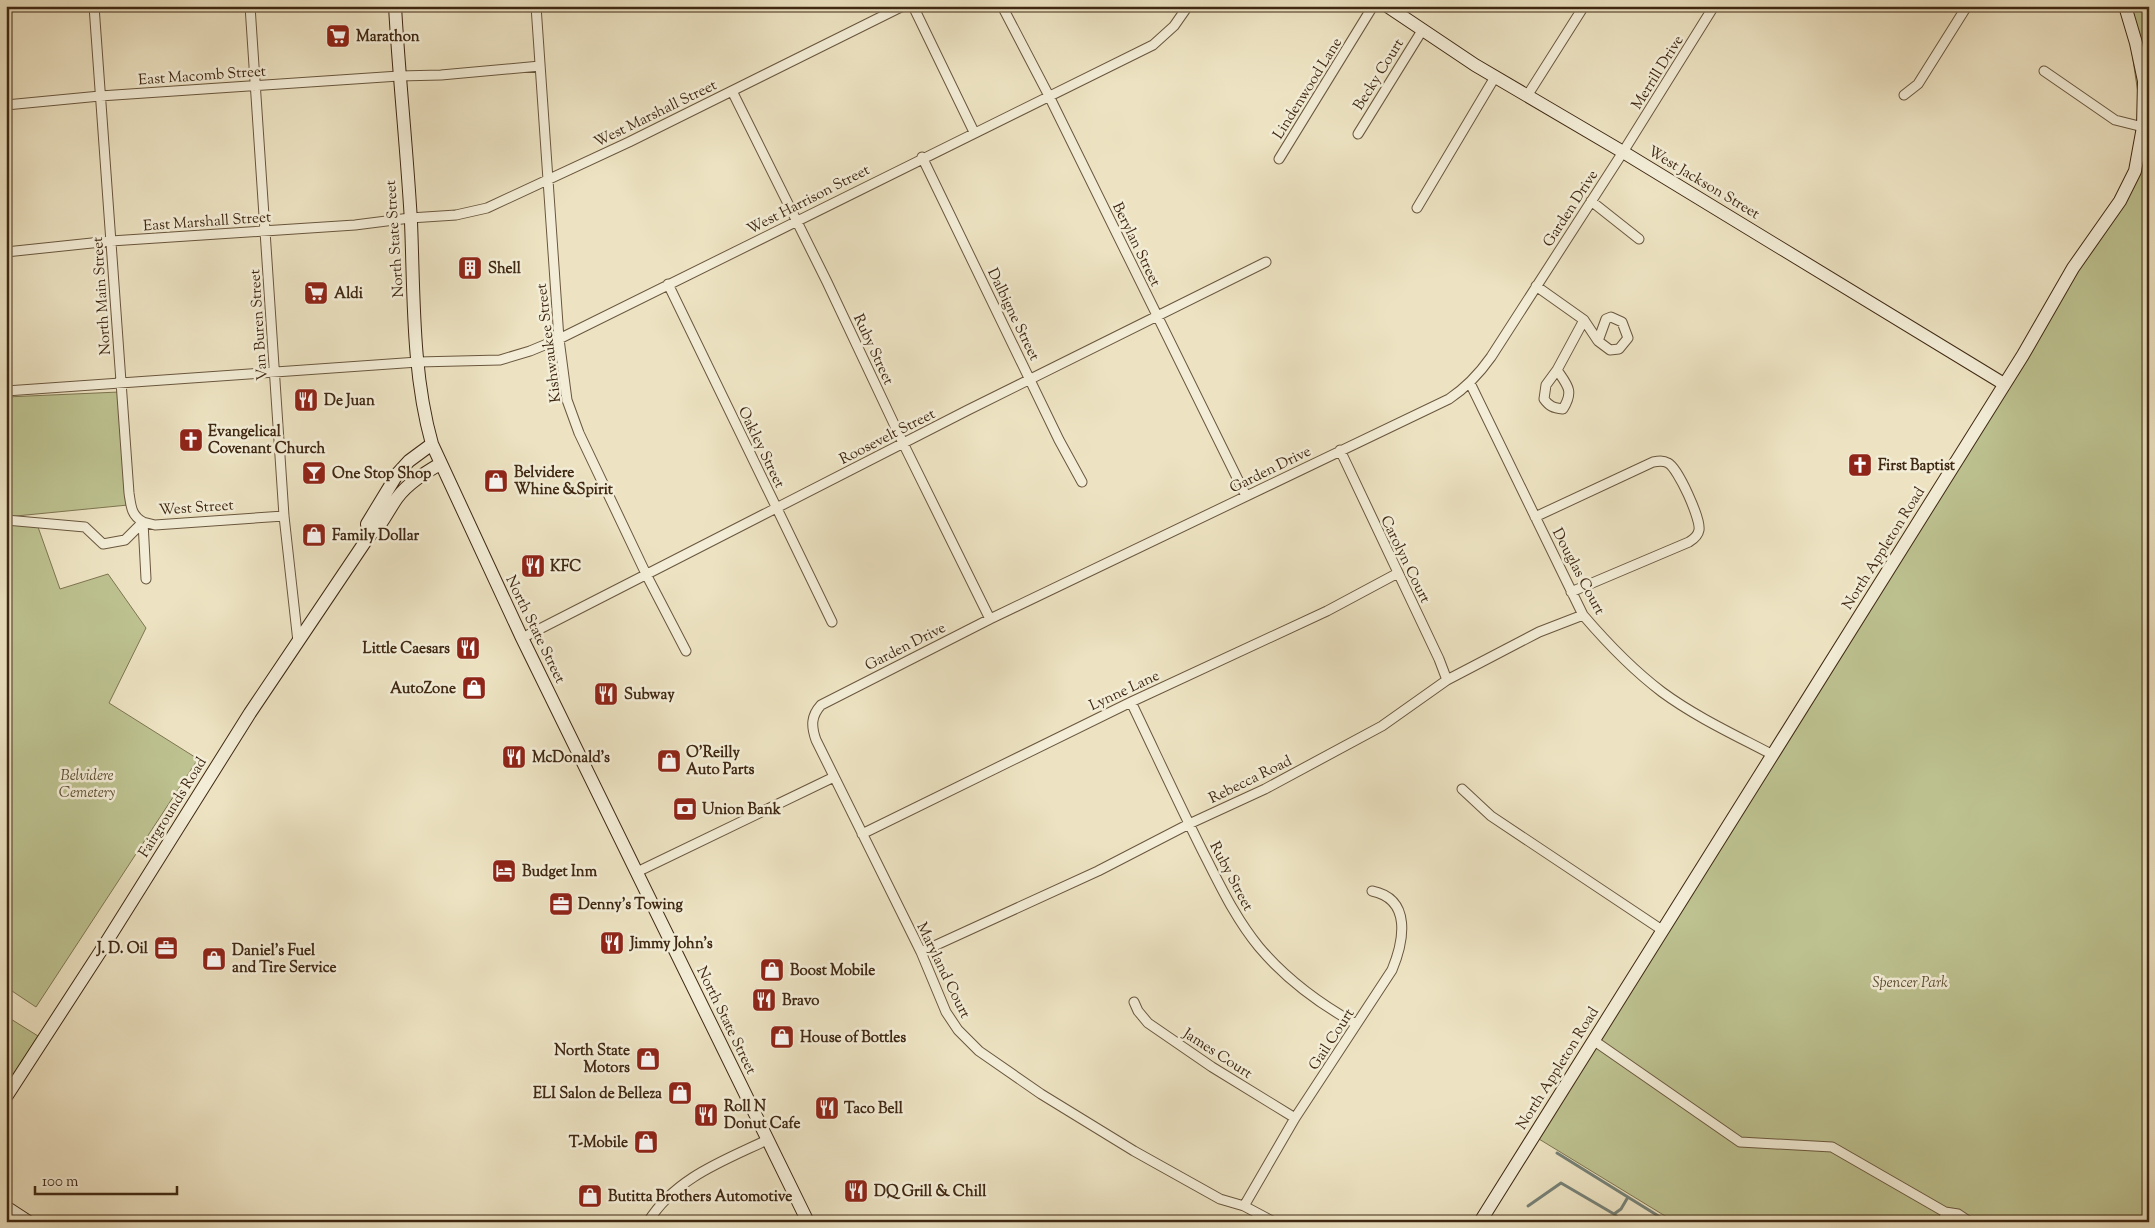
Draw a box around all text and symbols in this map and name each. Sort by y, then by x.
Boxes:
supermarket icon: Marathon [325,23,351,49]
place label: Marathon [356,27,420,48]
street label: Merrill Drive [1627,32,1689,114]
street label: Lindenwood Lane [1269,34,1348,144]
street label: Becky Court [1349,35,1410,115]
street label: East Macomb Street [137,62,267,91]
street label: West Marshall Street [591,75,721,153]
street label: West Jackson Street [1643,142,1763,225]
street label: West Harrison Street [744,160,874,240]
street label: Garden Drive [1538,166,1604,251]
street label: North State Street [381,180,410,298]
street label: Berylan Street [1106,199,1165,290]
street label: East Marshall Street [142,208,272,237]
street label: North Main Street [88,236,117,356]
building icon: Shell [457,255,483,281]
place label: Shell [488,259,522,280]
street label: Dalbigne Street [981,265,1044,364]
street label: Van Buren Street [245,268,274,381]
supermarket icon: Aldi [303,280,329,306]
street label: Kishwaukee Street [532,282,567,404]
place label: Aldi [334,284,364,305]
street label: Ruby Street [847,311,898,389]
restaurant icon: De Juan [293,387,319,413]
place label: De Juan [324,391,375,412]
street label: Oakley Street [732,403,789,492]
street label: Roosevelt Street [836,404,939,470]
place label: Evangelical Covenant Church [208,422,325,460]
church icon: Evangelical Covenant Church [178,427,204,453]
street label: Garden Drive [1226,442,1315,499]
church icon: First Baptist [1847,452,1873,478]
place label: First Baptist [1878,456,1956,477]
bar icon: One Stop Shop [301,460,327,486]
place label: Belvidere Whine &Spirit [514,463,614,501]
place label: One Stop Shop [332,464,432,485]
shop icon: Belvidere Whine &Spirit [483,468,509,494]
street label: North Appleton Road [1838,483,1931,614]
street label: West Street [158,495,234,522]
street label: Carolyn Court [1374,512,1435,607]
shop icon: Family Dollar [301,522,327,548]
street label: Douglas Court [1546,525,1609,619]
place label: Family Dollar [332,526,419,547]
restaurant icon: KFC [520,553,546,579]
place label: KFC [550,557,581,578]
street label: North State Street [499,572,570,687]
street label: Garden Drive [862,618,950,677]
restaurant icon: Little Caesars [455,635,481,661]
place label: Little Caesars [363,639,450,660]
street label: Lynne Lane [1086,666,1163,717]
shop icon: AutoZone [461,675,487,701]
place label: AutoZone [390,679,456,700]
restaurant icon: Subway [593,681,619,707]
place label: Subway [624,685,675,706]
place label: O'Reilly Auto Parts [686,743,755,781]
restaurant icon: McDonald's [501,744,527,770]
place label: McDonald's [532,748,610,769]
shop icon: O'Reilly Auto Parts [656,748,682,774]
street label: Rebecca Road [1206,751,1296,809]
street label: Fairgrounds Road [134,753,213,862]
park label: Belvidere Cemetery [59,766,115,804]
bank icon: Union Bank [672,796,698,822]
place label: Union Bank [702,800,782,821]
street label: Ruby Street [1204,838,1258,915]
hotel icon: Budget Inm [491,858,517,884]
place label: Budget Inm [522,862,598,883]
office icon: Denny's Towing [548,891,574,917]
place label: Denny's Towing [578,895,683,916]
street label: Maryland Court [910,919,975,1022]
restaurant icon: Jimmy John's [599,930,625,956]
place label: Jimmy John's [629,934,713,955]
office icon: J. D. Oil [153,935,179,961]
place label: J. D. Oil [96,939,149,960]
place label: Daniel's Fuel and Tire Service [232,941,336,979]
shop icon: Daniel's Fuel and Tire Service [201,946,227,972]
shop icon: Boost Mobile [759,957,785,983]
place label: Boost Mobile [790,961,875,982]
street label: North State Street [690,963,761,1078]
park label: Spencer Park [1872,973,1948,994]
restaurant icon: Bravo [751,987,777,1013]
place label: Bravo [782,991,819,1012]
street label: North Appleton Road [1512,1003,1605,1134]
street label: Gail Court [1304,1005,1360,1075]
street label: James Court [1178,1023,1256,1085]
shop icon: House of Bottles [769,1024,795,1050]
place label: House of Bottles [800,1028,906,1049]
place label: North State Motors [554,1041,630,1079]
shop icon: North State Motors [635,1046,661,1072]
shop icon: ELI Salon de Belleza [667,1080,693,1106]
place label: ELI Salon de Belleza [533,1084,662,1105]
restaurant icon: Taco Bell [814,1095,840,1121]
place label: Roll N Donut Cafe [724,1097,800,1135]
place label: Taco Bell [844,1099,904,1120]
restaurant icon: Roll N Donut Cafe [693,1102,719,1128]
shop icon: T-Mobile [633,1129,659,1155]
place label: T-Mobile [569,1133,628,1154]
scale bar [35,1163,178,1195]
text: 100 m [42,1172,79,1193]
restaurant icon: DQ Grill & Chill [843,1178,869,1204]
place label: DQ Grill & Chill [874,1182,987,1203]
shop icon: Butitta Brothers Automotive [577,1183,603,1209]
place label: Butitta Brothers Automotive [608,1187,792,1208]

